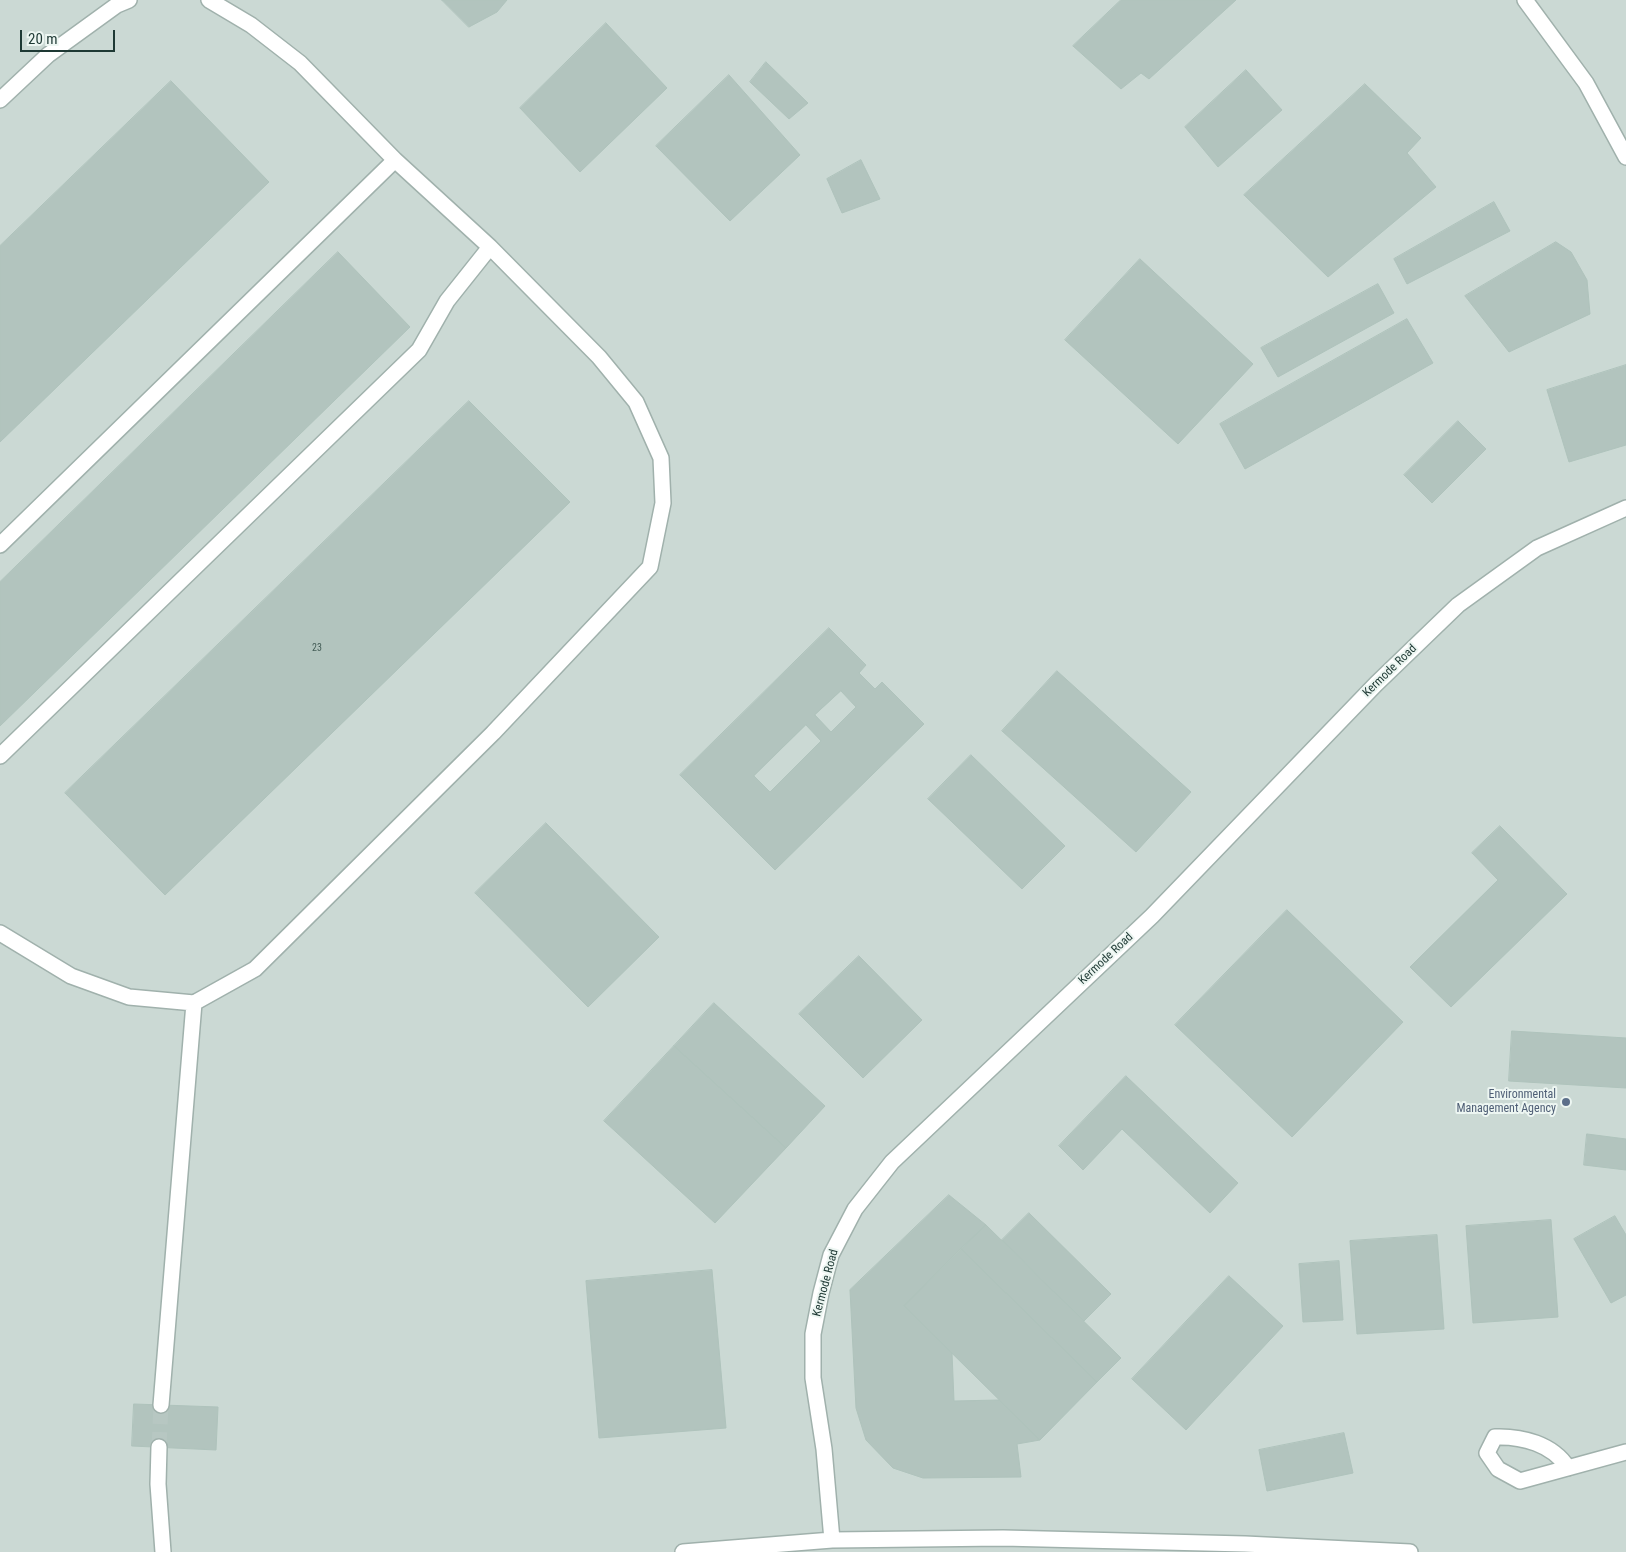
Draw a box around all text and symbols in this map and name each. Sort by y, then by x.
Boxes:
scale bar [22,20,118,52]
text: 20 m [28,30,58,48]
house number: 23 [312,642,322,654]
street label: Kermode Road [1360,642,1420,700]
street label: Kermode Road [1076,930,1136,988]
place label: Environmental Management Agency [1456,1088,1556,1116]
marker: Environmental Management Agency [1560,1096,1572,1108]
street label: Kermode Road [810,1248,842,1318]

